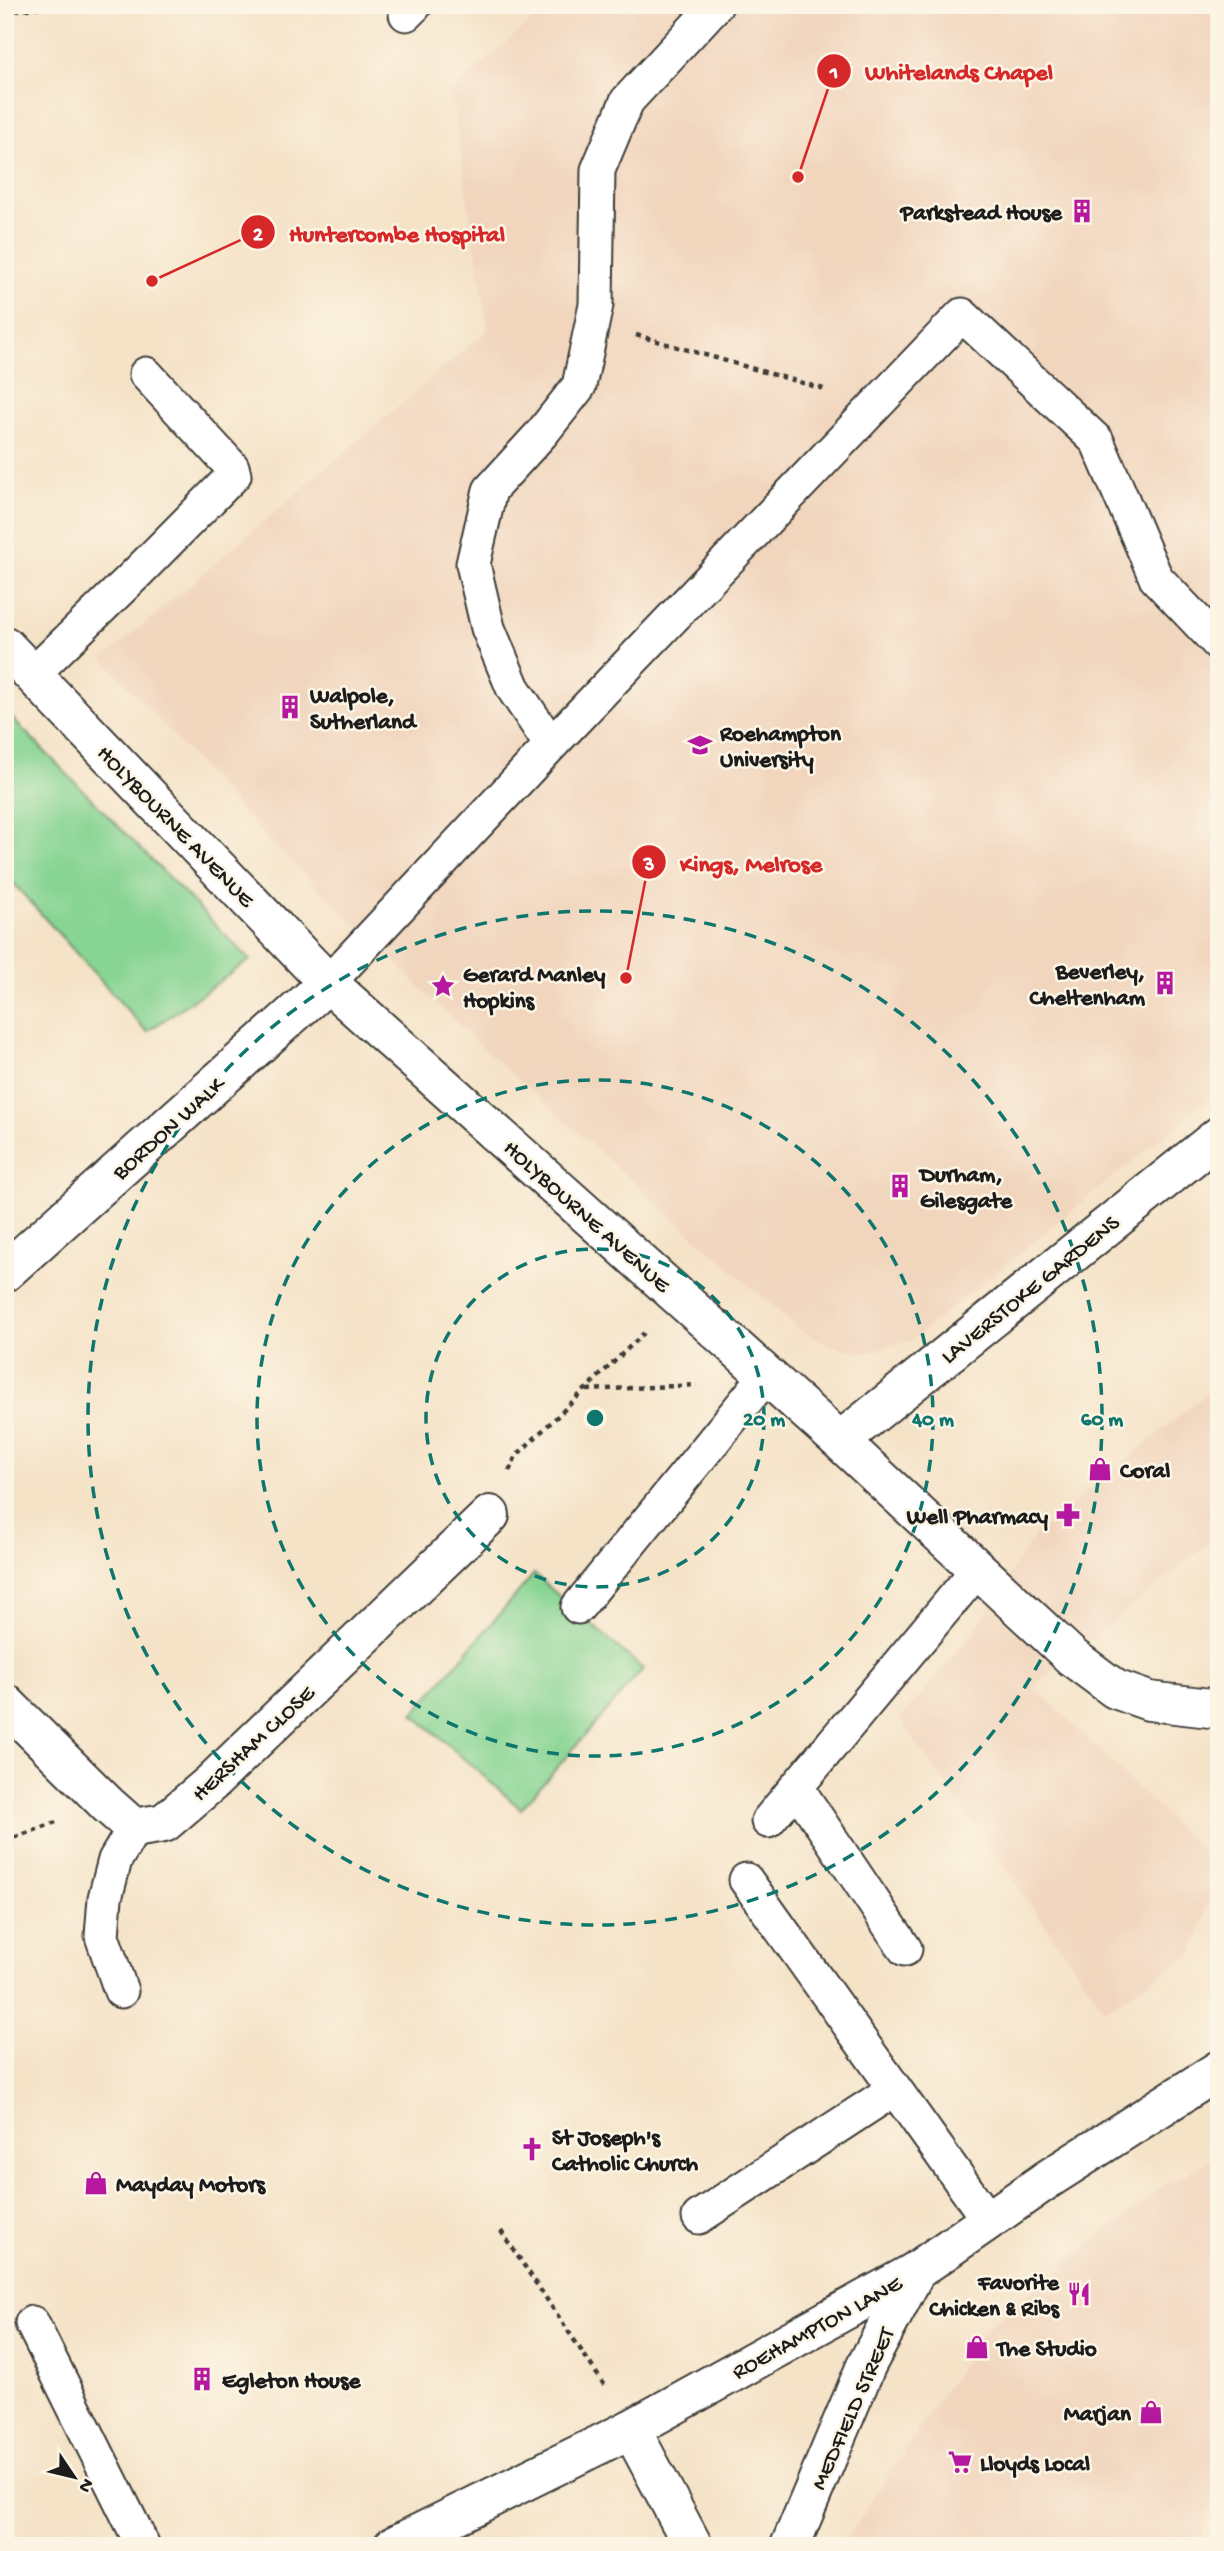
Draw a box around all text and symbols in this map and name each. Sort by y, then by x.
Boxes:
callout: Whitelands Chapel [816,48,1067,93]
text: Whitelands Chapel [864,60,1053,89]
text: 1 [829,62,838,87]
building icon: Parkstead House [1068,197,1096,225]
place label: Parkstead House [899,201,1063,228]
callout: Huntercombe Hospital [240,210,519,255]
text: Huntercombe Hospital [289,222,505,251]
text: 2 [253,224,264,249]
place label: Walpole, Sutherland [309,684,418,737]
building icon: Walpole, Sutherland [276,693,304,721]
place label: Roehampton University [719,722,842,775]
school or university icon: Roehampton University [686,731,714,759]
street label: HOLYBOURNE AVENUE [90,741,260,915]
callout: Kings, Melrose [631,840,836,885]
text: Kings, Melrose [679,852,824,881]
text: 3 [643,854,655,879]
place label: Beverley, Cheltenham [1030,960,1146,1013]
place label: Gerard Manley Hopkins [463,963,606,1016]
building icon: Beverley, Cheltenham [1151,969,1179,997]
place icon: Gerard Manley Hopkins [429,972,457,1000]
street label: BORDON WALK [107,1071,233,1188]
street label: HOLYBOURNE AVENUE [497,1136,676,1301]
place label: Durham, Gilesgate [918,1163,1013,1216]
building icon: Durham, Gilesgate [886,1172,914,1200]
street label: LAVERSTOKE GARDENS [936,1210,1126,1371]
centre of rings [583,1406,607,1430]
text: 20 m [743,1409,785,1434]
text: 40 m [911,1409,954,1434]
text: 60 m [1081,1409,1123,1434]
shop icon: Coral [1086,1455,1114,1483]
place label: Coral [1120,1459,1170,1486]
pharmacy icon: Well Pharmacy [1054,1501,1082,1529]
place label: Well Pharmacy [906,1505,1049,1532]
street label: HERSHAM CLOSE [187,1680,323,1808]
place label: St Joseph's Catholic Church [552,2126,699,2179]
church icon: St Joseph's Catholic Church [518,2135,546,2163]
shop icon: Mayday Motors [82,2169,110,2197]
place label: Mayday Motors [116,2173,266,2200]
street label: ROEHAMPTON LANE [728,2270,909,2387]
place label: Favorite Chicken & Ribs [929,2271,1061,2324]
restaurant icon: Favorite Chicken & Ribs [1065,2280,1093,2308]
street label: MEDFIELD STREET [806,2323,903,2495]
shop icon: The Studio [963,2333,991,2361]
place label: The Studio [995,2337,1097,2364]
building icon: Egleton House [188,2365,216,2393]
place label: Egleton House [222,2369,361,2396]
shop icon: Marjan [1137,2398,1165,2426]
place label: Marjan [1064,2402,1132,2429]
north arrow [38,2442,108,2512]
supermarket icon: Lloyds Local [946,2448,974,2476]
place label: Lloyds Local [980,2452,1090,2479]
text: N [72,2473,98,2496]

